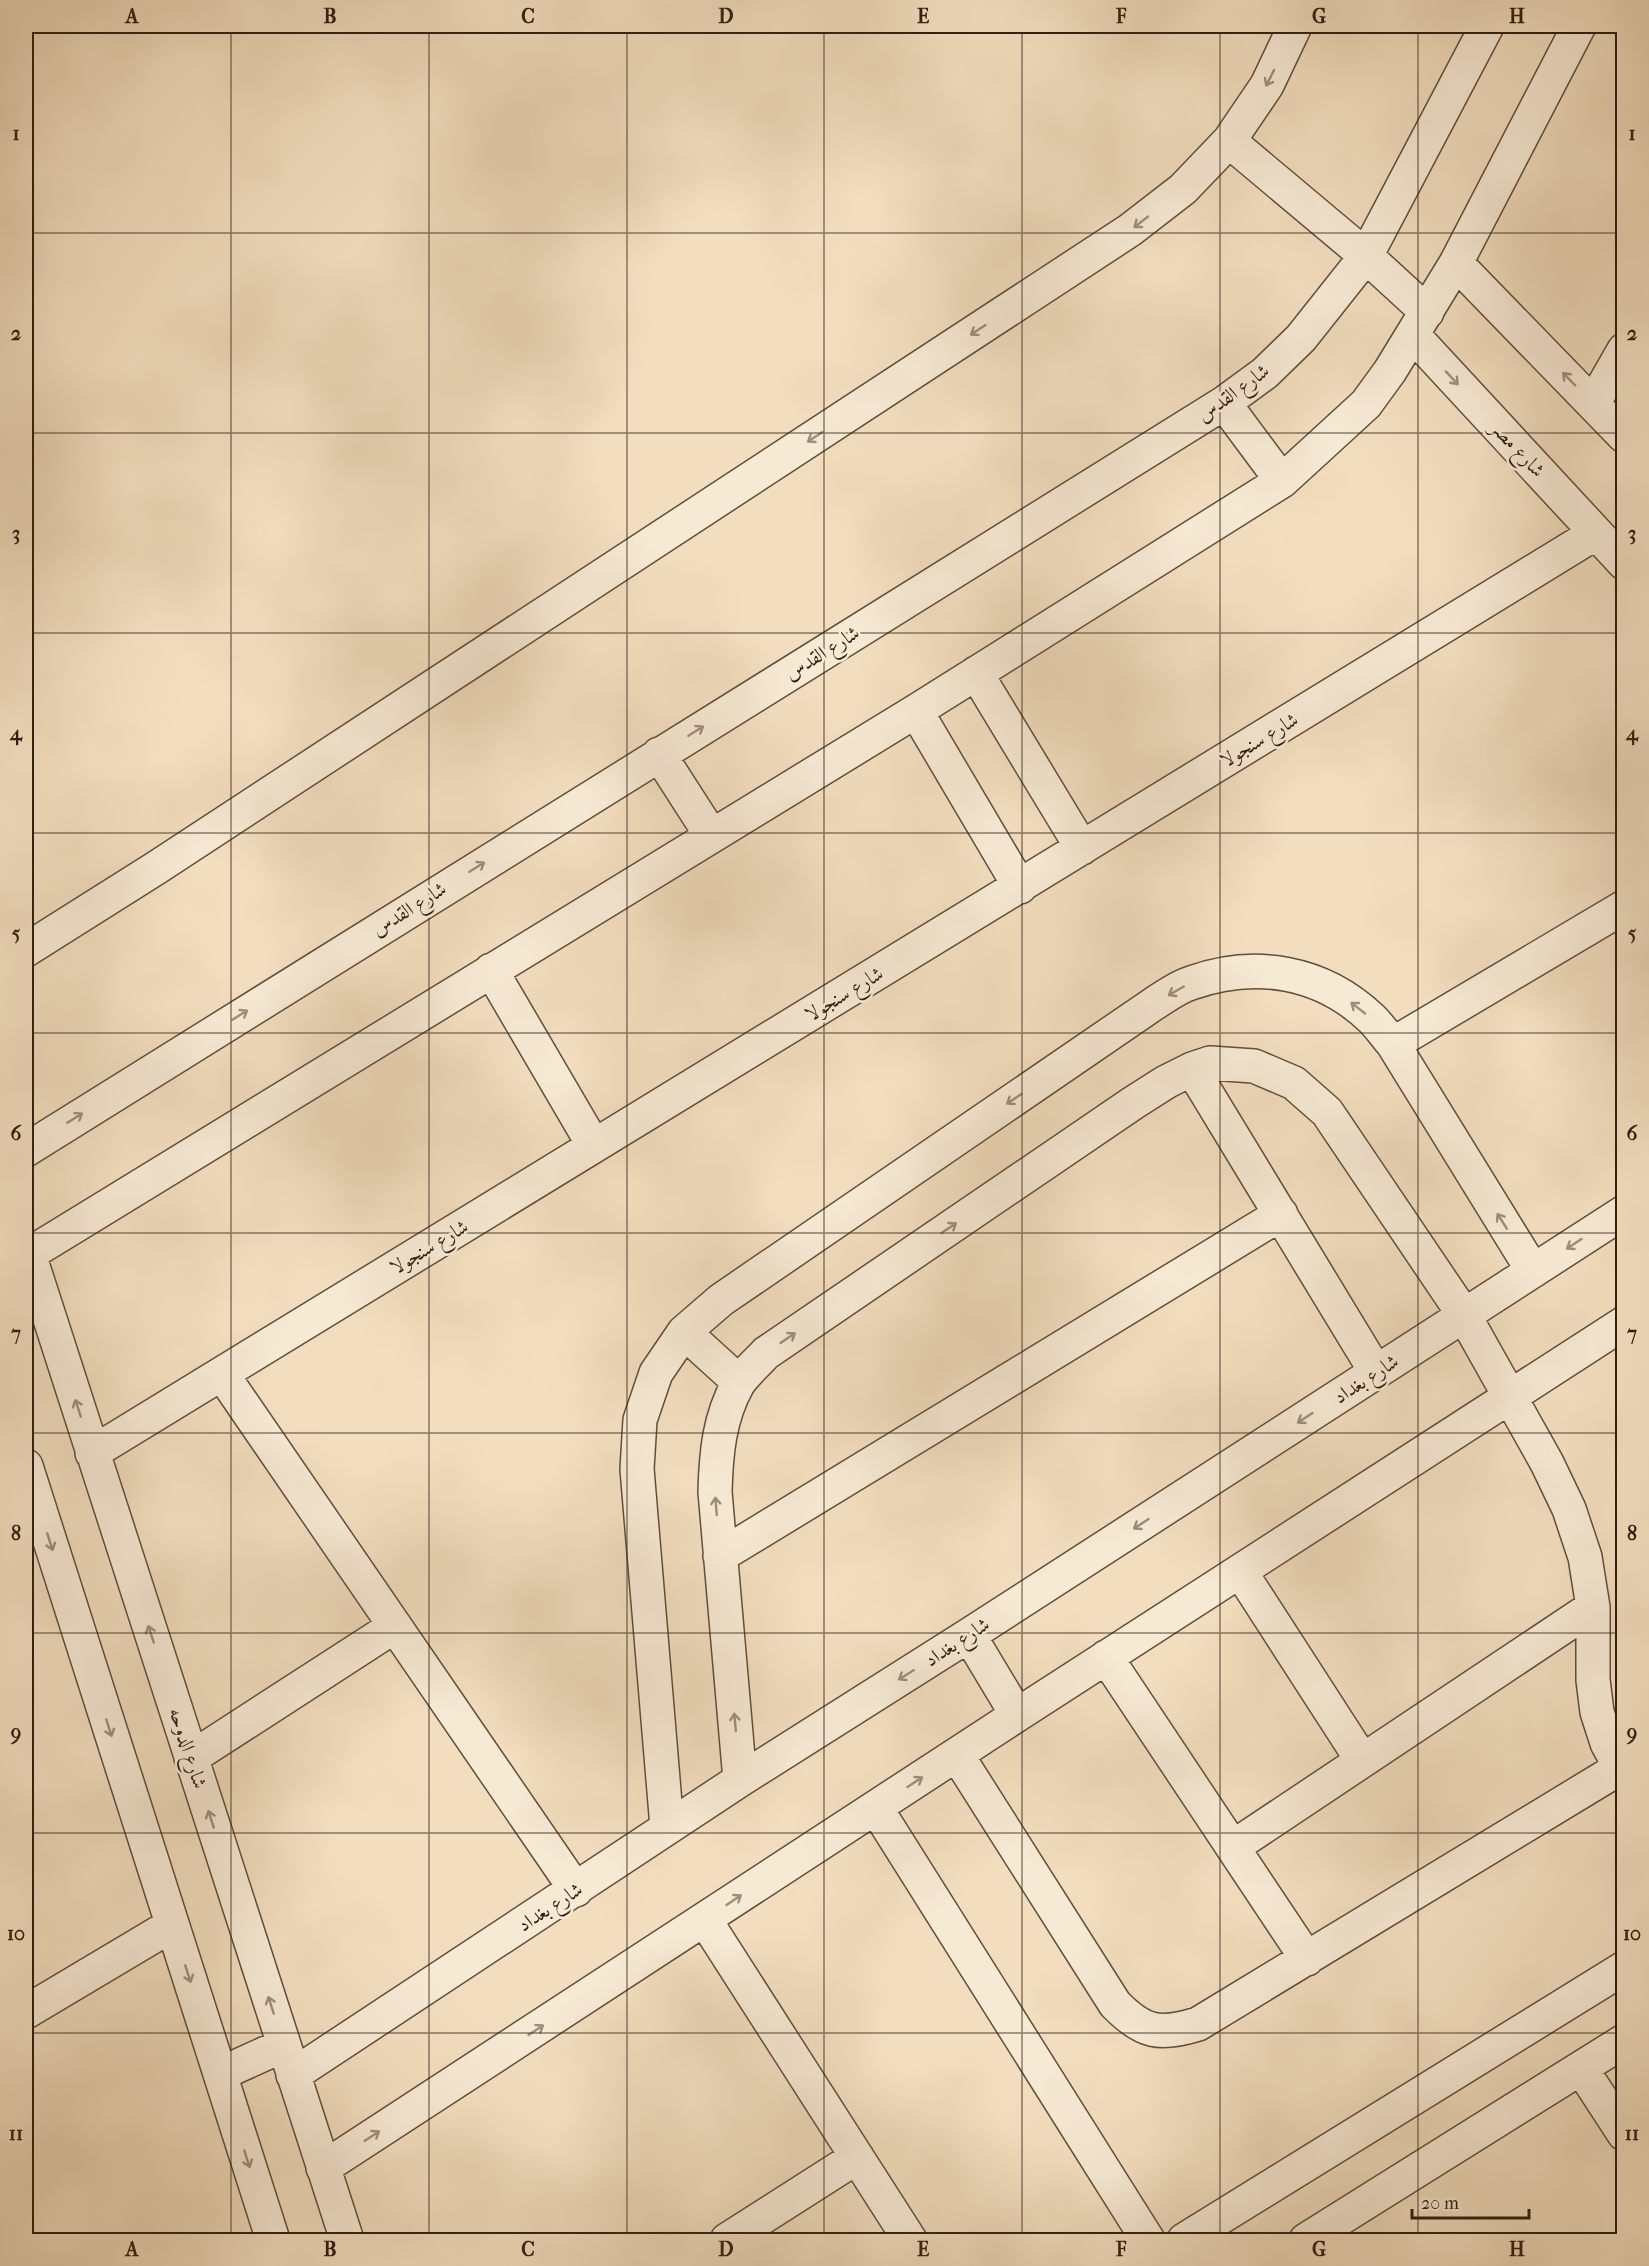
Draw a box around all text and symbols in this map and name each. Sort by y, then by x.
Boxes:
text: A [124,5,140,28]
text: B [323,5,337,28]
text: C [521,5,535,28]
text: D [718,5,734,28]
text: E [917,5,929,28]
text: F [1115,5,1127,28]
text: G [1312,5,1326,28]
text: H [1509,5,1525,28]
one-way arrow [1263,69,1275,87]
text: 1 [12,122,20,145]
text: 1 [1628,122,1636,145]
one-way arrow [1133,216,1149,228]
text: 2 [11,322,21,345]
text: 2 [1627,322,1637,345]
one-way arrow [970,324,987,336]
street label: شارع القدس [1192,359,1277,432]
one-way arrow [1445,370,1459,385]
one-way arrow [1561,371,1576,386]
street label: شارع مصر [1481,415,1550,486]
one-way arrow [807,431,824,443]
text: 3 [12,522,20,545]
text: 3 [1628,522,1636,545]
street label: شارع القدس [780,621,867,690]
street label: شارع سنجولا [1216,708,1305,777]
text: 4 [9,722,23,746]
text: 4 [1625,722,1639,746]
one-way arrow [687,724,704,736]
one-way arrow [468,861,485,873]
street label: شارع القدس [367,877,454,946]
text: 5 [12,922,21,945]
text: 5 [1628,922,1637,945]
street label: شارع سنجولا [801,962,890,1031]
one-way arrow [1168,985,1185,997]
one-way arrow [1351,1002,1367,1015]
one-way arrow [231,1008,248,1020]
one-way arrow [1007,1093,1023,1105]
one-way arrow [66,1112,83,1124]
text: 6 [11,1122,23,1145]
text: 6 [1627,1122,1639,1145]
one-way arrow [1496,1213,1508,1230]
street label: شارع سنجولا [386,1215,475,1284]
one-way arrow [941,1222,957,1234]
one-way arrow [1567,1238,1583,1250]
text: 7 [10,1322,21,1345]
text: 7 [1626,1322,1637,1345]
one-way arrow [779,1331,796,1343]
street label: شارع بغداد [1329,1350,1406,1414]
one-way arrow [72,1399,83,1418]
one-way arrow [1297,1413,1314,1425]
one-way arrow [710,1497,721,1517]
one-way arrow [1133,1518,1150,1530]
text: 8 [11,1522,21,1545]
text: 8 [1627,1522,1637,1545]
one-way arrow [45,1532,56,1551]
street label: شارع بغداد [920,1613,997,1677]
one-way arrow [144,1625,155,1644]
one-way arrow [898,1669,915,1681]
street label: شارع الدوحه [158,1705,212,1793]
one-way arrow [729,1712,740,1732]
one-way arrow [104,1718,115,1737]
text: 9 [10,1722,21,1745]
text: 9 [1626,1722,1637,1745]
one-way arrow [906,1776,923,1788]
one-way arrow [205,1810,216,1829]
street label: شارع بغداد [513,1878,590,1942]
one-way arrow [726,1894,743,1907]
text: 10 [7,1922,25,1945]
text: 10 [1623,1922,1641,1945]
one-way arrow [183,1964,194,1983]
one-way arrow [265,1996,276,2015]
one-way arrow [527,2024,544,2036]
text: 11 [9,2122,23,2145]
text: 11 [1625,2122,1639,2145]
one-way arrow [364,2130,381,2143]
one-way arrow [242,2149,253,2168]
scale bar [1412,2182,1529,2220]
text: 20 m [1421,2193,1459,2214]
text: A [124,2238,140,2261]
text: B [323,2238,337,2261]
text: C [521,2238,535,2261]
text: D [718,2238,734,2261]
text: E [917,2238,929,2261]
text: F [1115,2238,1127,2261]
text: G [1312,2238,1326,2261]
text: H [1509,2238,1525,2261]

